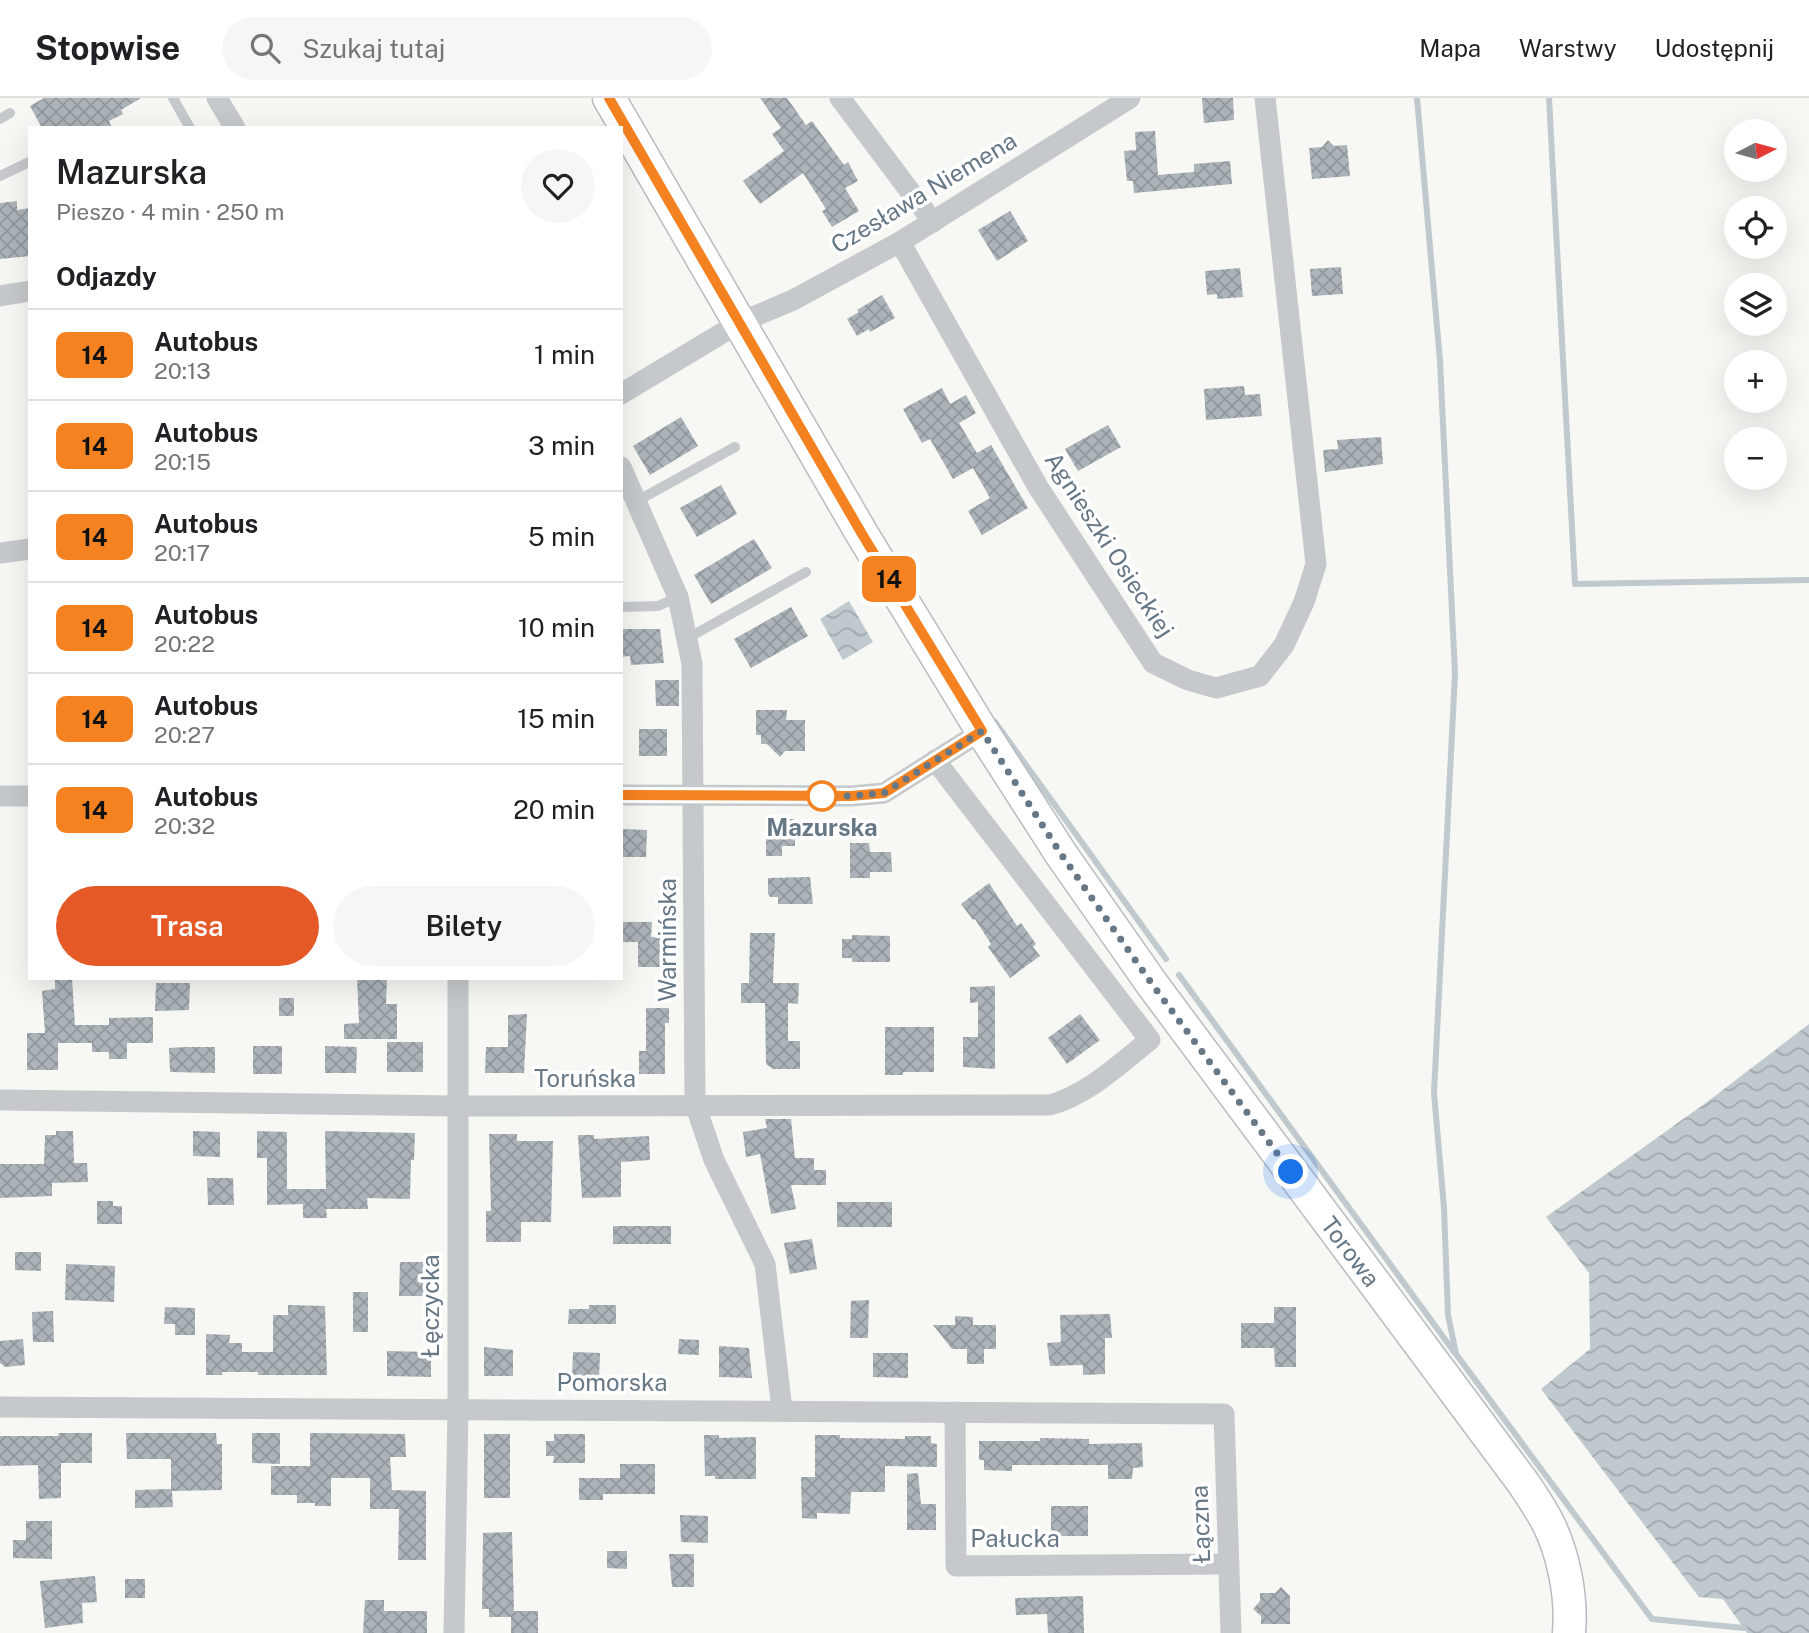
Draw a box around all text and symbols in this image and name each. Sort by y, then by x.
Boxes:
search box [222,17,712,80]
text: Stopwise [35,29,180,67]
icon: search [246,29,284,67]
text: Szukaj tutaj [302,33,445,64]
text: Mapa [1419,34,1481,62]
text: Warstwy [1519,34,1617,62]
text: Udostępnij [1655,34,1774,62]
north arrow [1724,119,1787,182]
map controls [1724,119,1787,490]
street label: Czesława Niemena [826,126,1021,259]
button: heart [521,149,595,223]
text: Mazurska [56,153,207,191]
button: locate [1724,196,1787,259]
text: Pieszo · 4 min · 250 m [56,198,284,225]
text: Odjazdy [56,261,157,292]
button: layers [1724,273,1787,336]
text: Autobus [154,326,258,357]
text: 1 min [534,339,595,370]
text: 14 [81,341,108,369]
button: + [1724,350,1787,413]
text: 20:13 [154,357,211,384]
text: Autobus [154,417,258,448]
button: − [1724,427,1787,490]
text: 3 min [528,430,595,461]
text: 14 [81,432,108,460]
street label: Agnieszki Osieckiej [1040,447,1180,642]
text: 20:15 [154,448,211,475]
text: Autobus [154,508,258,539]
text: 5 min [528,521,595,552]
text: 14 [81,523,108,551]
text: 20:17 [154,539,210,566]
line badge: 14 [858,556,920,602]
text: 14 [876,565,902,593]
text: Autobus [154,599,258,630]
text: 10 min [518,612,595,643]
text: 14 [81,614,108,642]
text: 20:22 [154,630,215,657]
text: Autobus [154,690,258,721]
text: 15 min [517,703,595,734]
text: 14 [81,705,108,733]
text: 20:27 [154,721,215,748]
text: Autobus [154,781,258,812]
marker: Mazurska [807,781,837,811]
text: 20 min [513,794,595,825]
text: 14 [81,796,108,824]
text: 20:32 [154,812,215,839]
place label: Mazurska [766,813,878,841]
street label: Warmińska [653,878,681,1002]
button: Trasa [56,886,319,966]
button: Bilety [333,886,595,966]
street label: Toruńska [534,1064,636,1092]
your location [1273,1154,1308,1189]
street label: Torowa [1315,1211,1386,1292]
street label: Łęczycka [416,1254,444,1358]
street label: Pomorska [557,1368,667,1396]
street label: Łączna [1185,1484,1215,1564]
street label: Pałucka [970,1524,1060,1552]

